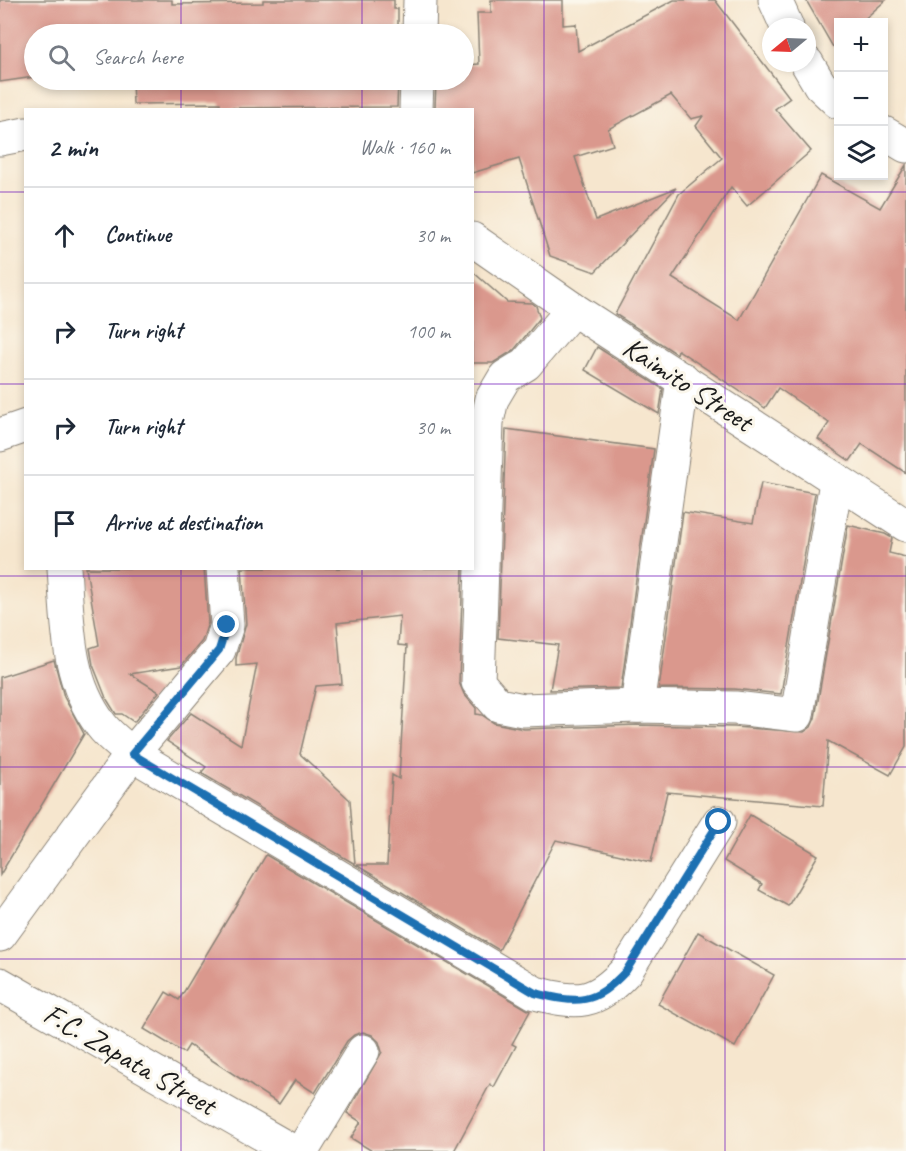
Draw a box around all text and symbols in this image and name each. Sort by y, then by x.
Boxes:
north arrow [762,18,816,72]
map controls [834,18,888,180]
button: + [834,18,888,72]
search box [24,24,474,90]
icon: search [45,41,78,74]
text: Search here [93,43,183,71]
button: − [834,72,888,126]
button: layers [834,126,888,180]
text: 2 min [48,131,98,164]
text: Walk · 160 m [360,135,450,160]
icon: ahead [48,219,81,252]
text: Continue [105,221,171,249]
text: 30 m [416,223,450,248]
icon: right [48,315,81,348]
text: Turn right [105,317,182,345]
text: 100 m [407,319,450,344]
street label: Kaimito Street [616,328,763,442]
icon: right [48,411,81,444]
text: Turn right [105,413,182,441]
text: 30 m [416,415,450,440]
icon: arrive [48,507,81,540]
text: Arrive at destination [105,509,262,537]
route end [213,611,239,637]
route start [705,808,731,834]
street label: F.C. Zapata Street [37,994,226,1125]

